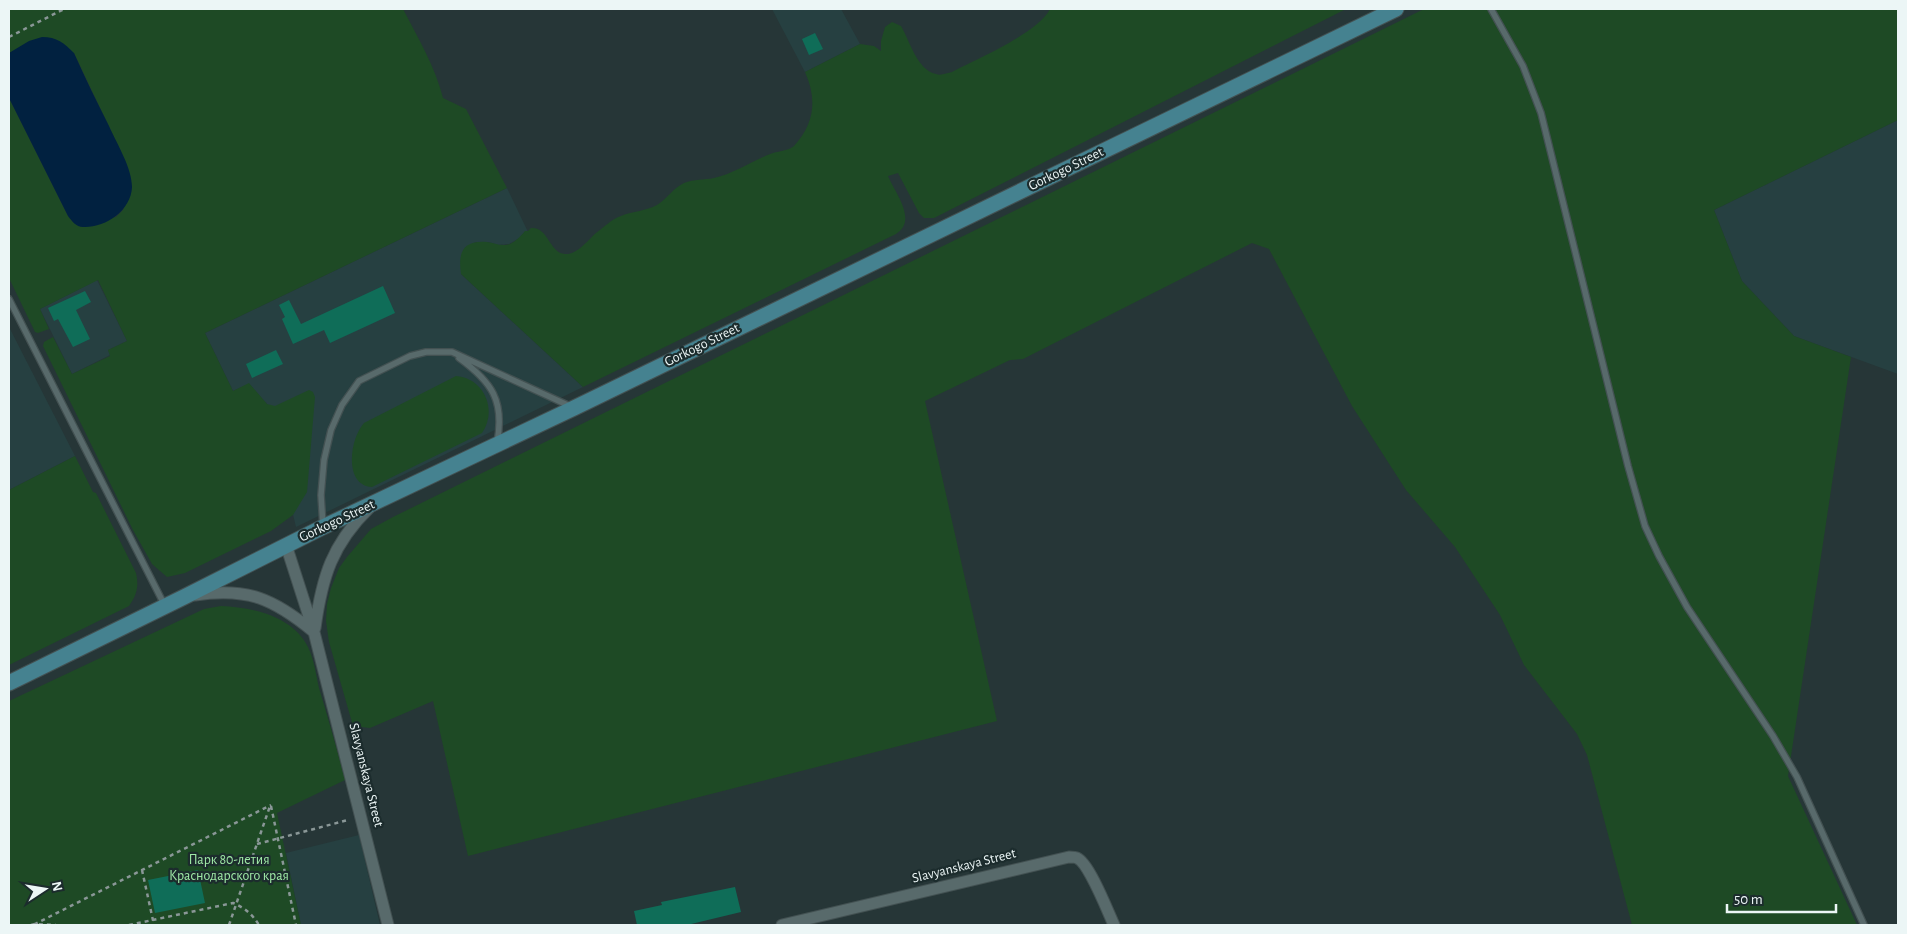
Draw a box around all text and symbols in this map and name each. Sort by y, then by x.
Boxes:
street label: Gorkogo Street [1026,145,1106,193]
street label: Gorkogo Street [662,321,742,369]
street label: Gorkogo Street [297,497,377,545]
street label: Slavyanskaya Street [346,722,386,829]
street label: Slavyanskaya Street [911,846,1018,886]
park label: Парк 80-летия Краснодарского края [169,853,289,883]
north arrow [20,864,70,914]
text: N [49,880,65,893]
scale bar [1727,882,1836,914]
text: 50 m [1734,892,1763,907]

